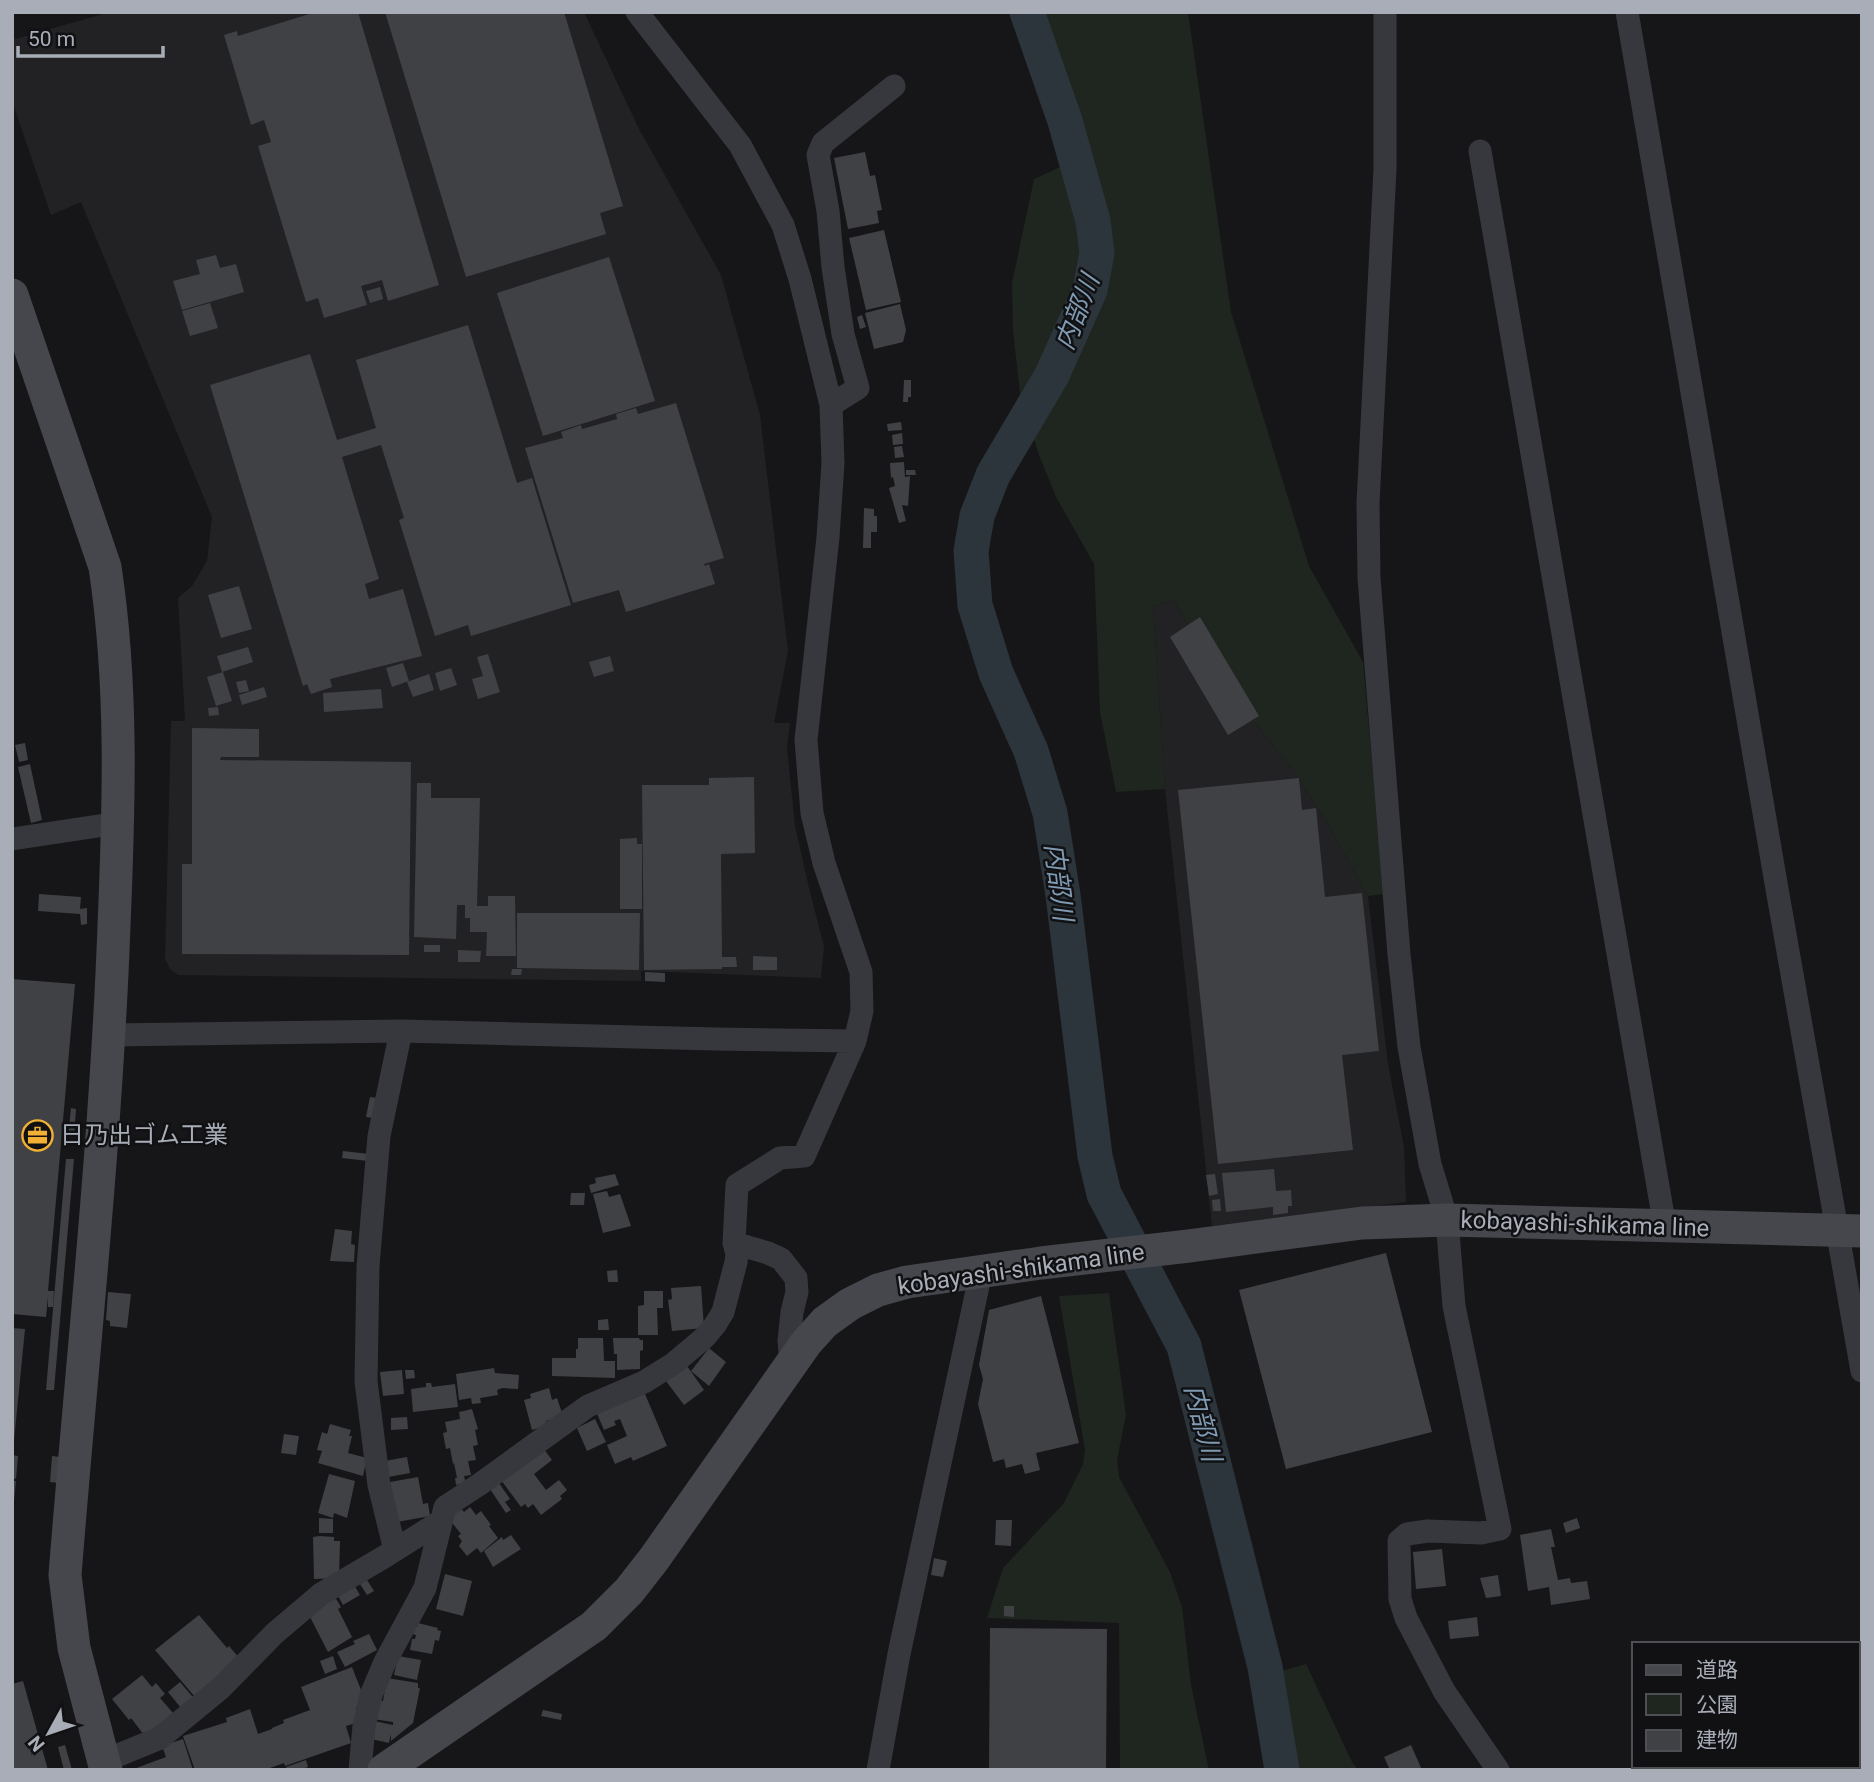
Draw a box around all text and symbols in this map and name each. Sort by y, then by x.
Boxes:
scale bar [18,14,163,58]
text: 50 m [28,27,75,51]
water label: 内部川 [1049,267,1106,354]
water label: 内部川 [1039,841,1079,926]
office icon: 日乃出ゴム工業 [20,1118,54,1152]
place label: 日乃出ゴム工業 [60,1121,228,1149]
street label: kobayashi-shikama line [1460,1206,1710,1242]
street label: kobayashi-shikama line [896,1238,1146,1300]
water label: 内部川 [1179,1382,1228,1467]
legend [1632,1642,1860,1768]
text: 道路 [1696,1658,1738,1682]
text: 公園 [1696,1693,1738,1717]
north arrow [14,1698,84,1768]
text: 建物 [1696,1728,1738,1752]
text: N [23,1731,49,1756]

